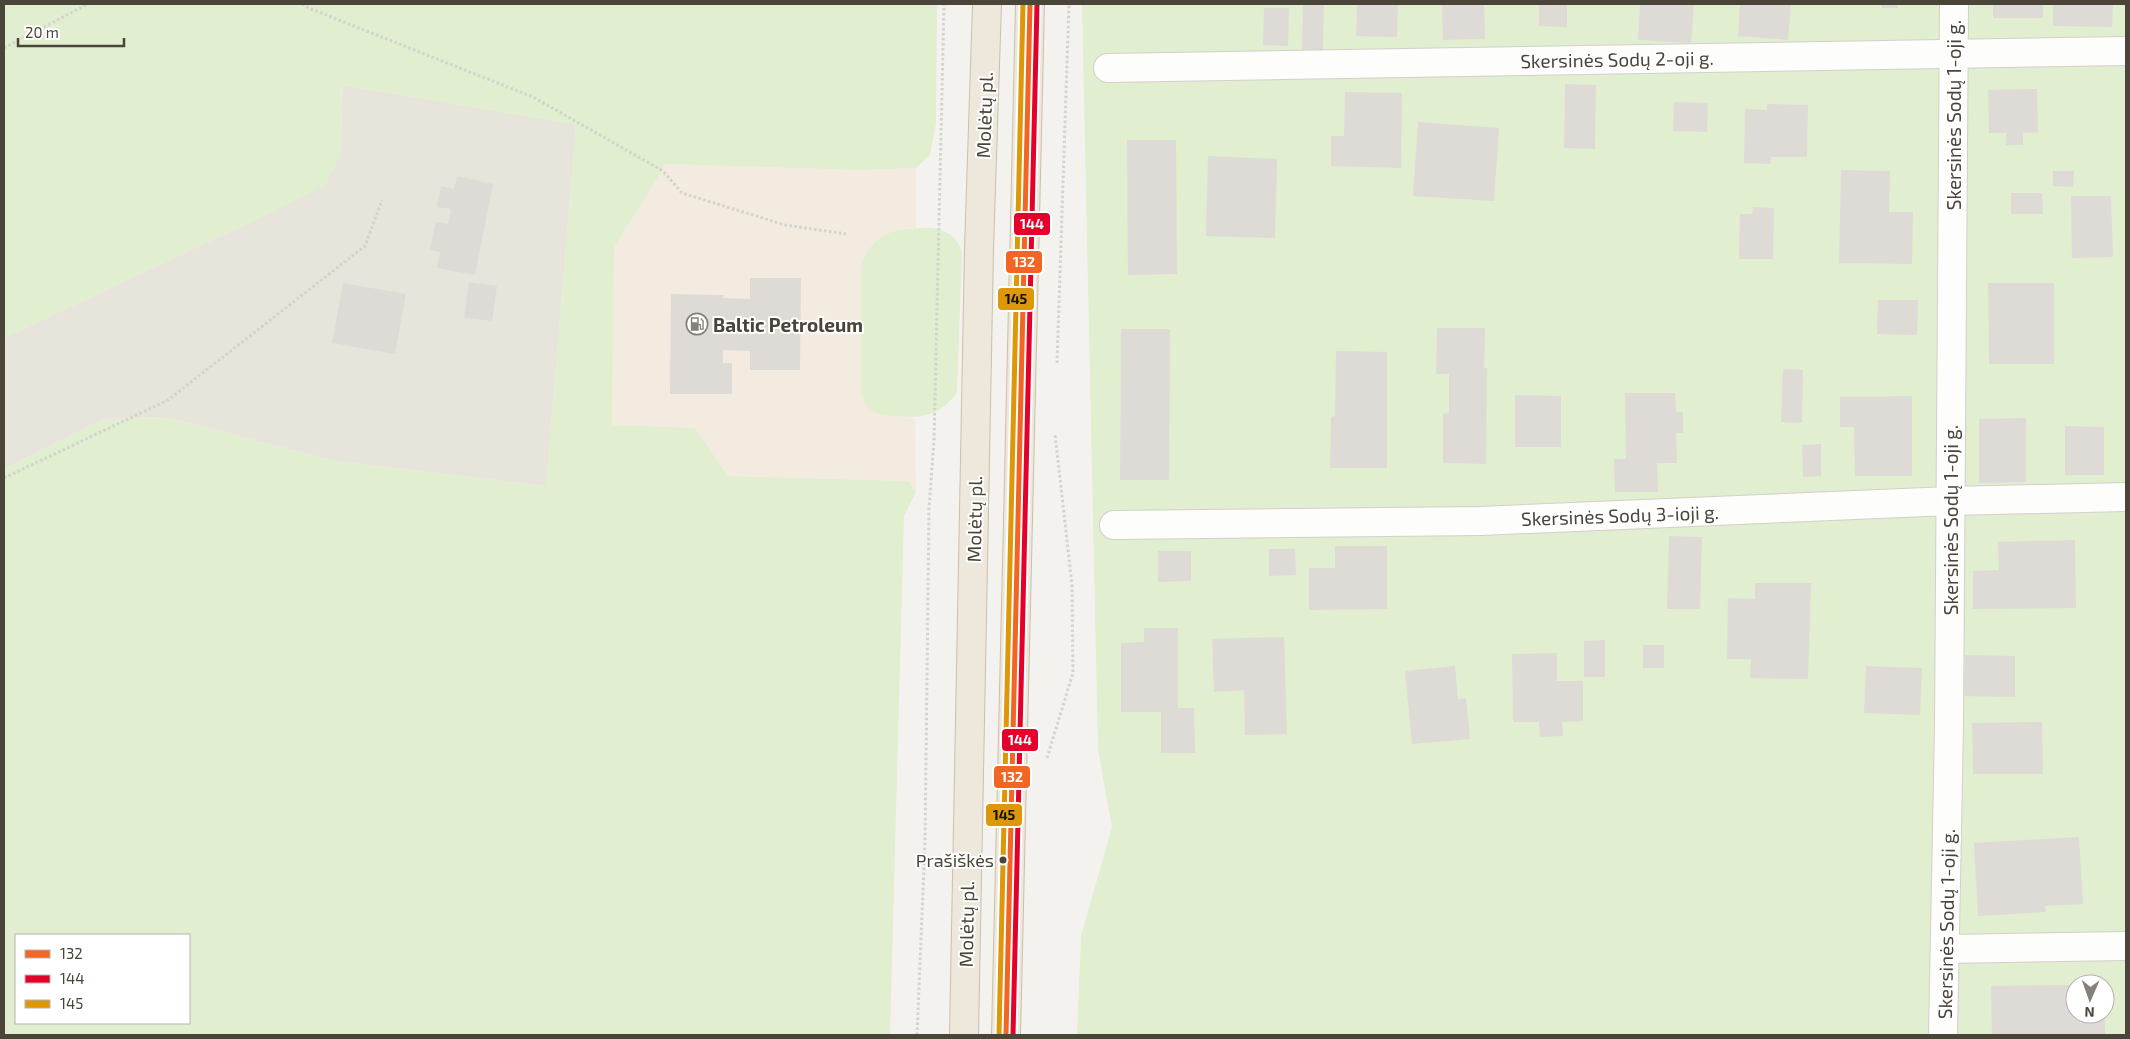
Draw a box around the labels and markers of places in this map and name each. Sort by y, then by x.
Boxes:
fuel station icon: Baltic Petroleum [685,312,709,336]
place label: Baltic Petroleum [713,313,863,336]
place label: Prašiškės [916,849,994,871]
marker: Prašiškės [998,855,1008,865]

